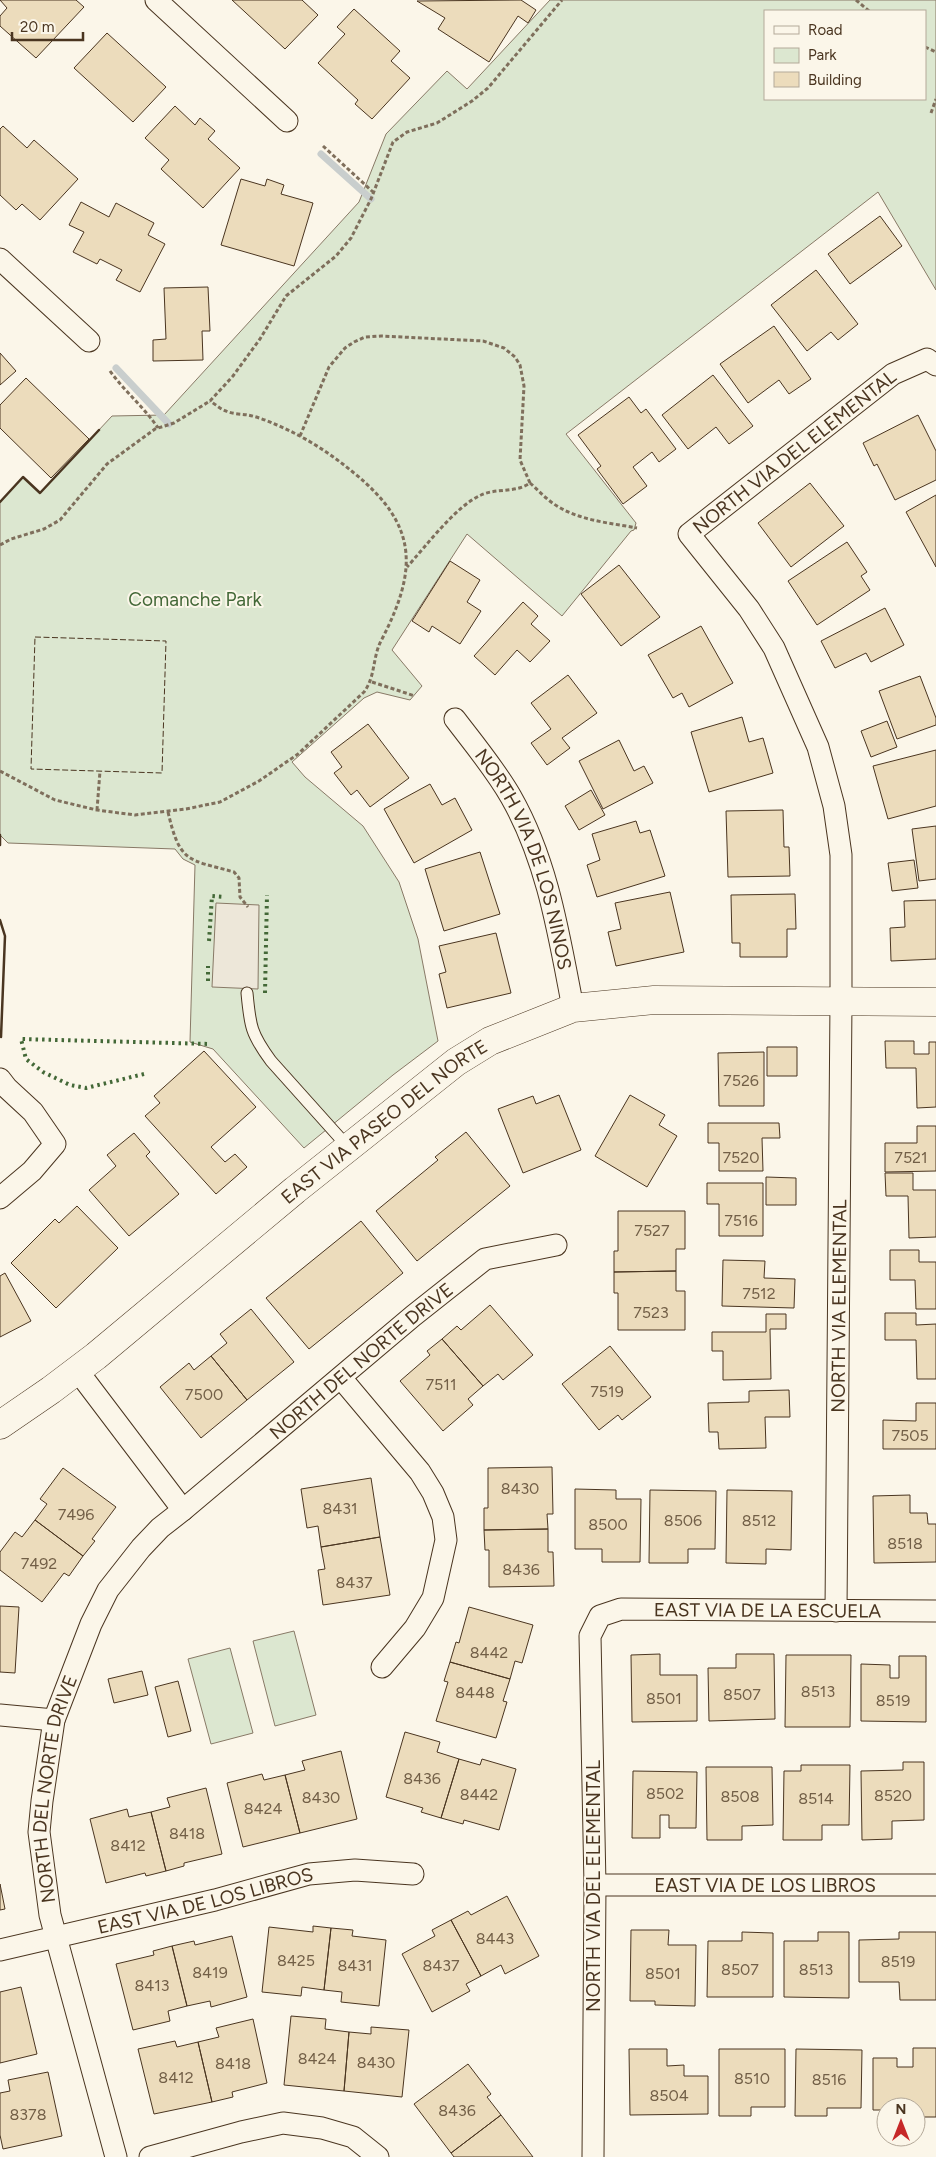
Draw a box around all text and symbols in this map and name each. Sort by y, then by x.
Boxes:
scale bar [12,10,84,42]
legend [764,10,926,100]
text: 20 m [20,18,54,36]
text: Road [808,21,843,39]
text: Park [808,46,837,64]
text: Building [808,71,862,89]
street label: NORTH VIA DEL ELEMENTAL [688,365,900,538]
park label: Comanche Park [128,588,262,611]
street label: NORTH VIA DE LOS NINOS [470,744,577,972]
street label: EAST VIA PASEO DEL NORTE [276,1034,491,1208]
house number: 7526 [723,1071,759,1090]
house number: 7520 [723,1148,760,1167]
house number: 7521 [894,1148,928,1167]
street label: NORTH VIA ELEMENTAL [826,1199,851,1413]
house number: 7516 [724,1211,758,1230]
house number: 7527 [634,1221,670,1240]
street label: NORTH DEL NORTE DRIVE [264,1278,457,1444]
house number: 7512 [742,1284,776,1303]
house number: 7523 [633,1303,669,1322]
house number: 7511 [425,1375,457,1394]
house number: 7519 [590,1382,624,1401]
house number: 7500 [185,1385,223,1404]
house number: 7505 [891,1426,929,1445]
house number: 8430 [501,1479,539,1498]
house number: 8431 [322,1499,358,1518]
house number: 7496 [58,1505,94,1524]
house number: 8506 [664,1511,702,1530]
house number: 8512 [742,1511,776,1530]
house number: 8500 [588,1515,628,1534]
house number: 8518 [887,1534,923,1553]
house number: 7492 [21,1554,57,1573]
house number: 8436 [502,1560,540,1579]
house number: 8437 [335,1573,373,1592]
street label: EAST VIA DE LA ESCUELA [654,1598,881,1622]
house number: 8442 [470,1643,508,1662]
street label: NORTH DEL NORTE DRIVE [27,1672,82,1904]
house number: 8513 [801,1682,835,1701]
house number: 8448 [455,1683,495,1702]
house number: 8507 [723,1685,761,1704]
house number: 8501 [646,1689,682,1708]
house number: 8519 [876,1691,910,1710]
street label: NORTH VIA DEL ELEMENTAL [582,1760,605,2012]
house number: 8436 [403,1769,441,1788]
house number: 8502 [646,1784,684,1803]
house number: 8442 [460,1785,498,1804]
house number: 8520 [874,1786,912,1805]
house number: 8508 [720,1787,760,1806]
house number: 8430 [302,1788,340,1807]
house number: 8514 [798,1789,834,1808]
house number: 8424 [244,1799,282,1818]
house number: 8418 [169,1824,205,1843]
house number: 8412 [110,1836,146,1855]
street label: EAST VIA DE LOS LIBROS [95,1862,315,1939]
street label: EAST VIA DE LOS LIBROS [654,1874,876,1897]
house number: 8443 [476,1929,514,1948]
house number: 8425 [277,1951,315,1970]
house number: 8519 [881,1952,915,1971]
house number: 8431 [337,1956,373,1975]
house number: 8437 [422,1956,460,1975]
house number: 8507 [721,1960,759,1979]
house number: 8513 [799,1960,833,1979]
house number: 8419 [192,1963,228,1982]
house number: 8501 [645,1964,681,1983]
house number: 8413 [134,1976,170,1995]
house number: 8424 [298,2049,336,2068]
house number: 8430 [357,2053,395,2072]
house number: 8418 [215,2054,251,2073]
house number: 8412 [158,2068,194,2087]
house number: 8510 [734,2069,770,2088]
house number: 8516 [812,2070,846,2089]
house number: 8504 [649,2086,689,2105]
north arrow [876,2097,926,2147]
house number: 8436 [438,2101,476,2120]
text: N [896,2101,906,2118]
house number: 8378 [10,2105,46,2124]

